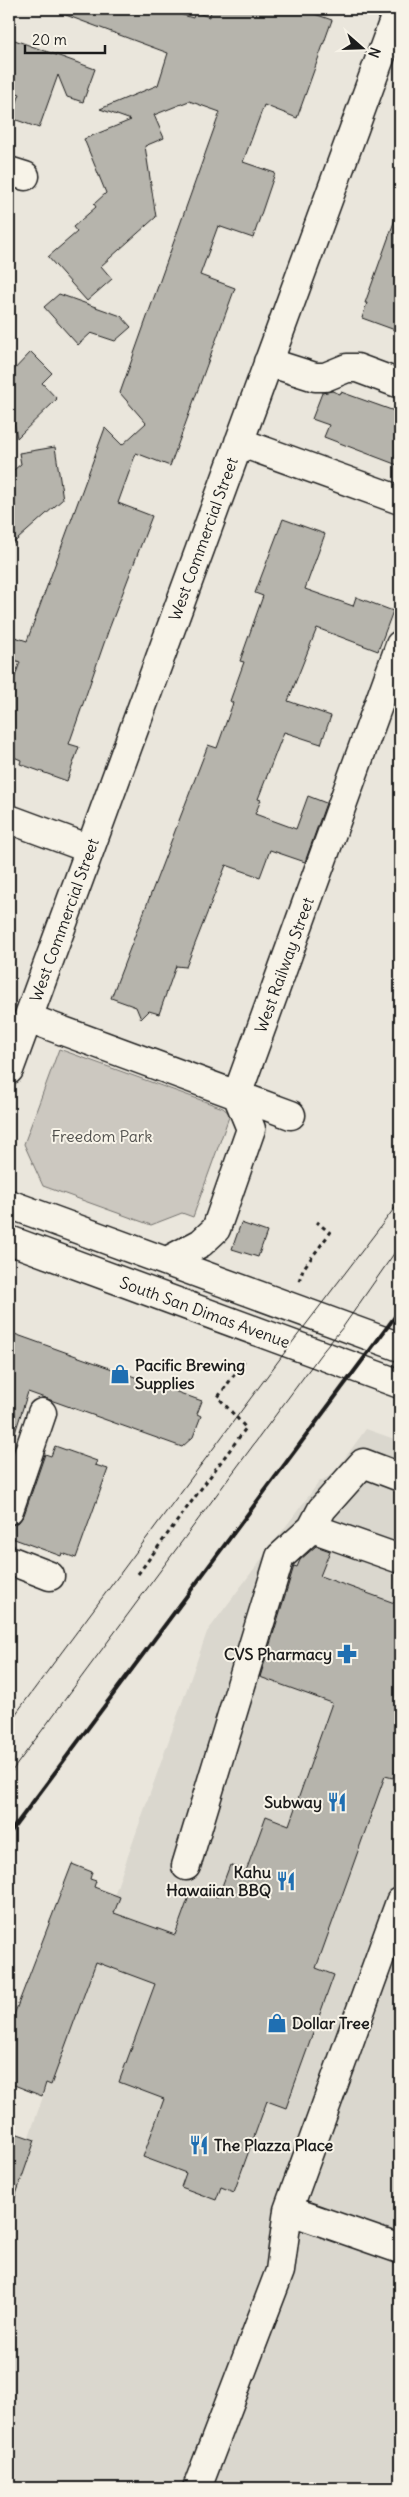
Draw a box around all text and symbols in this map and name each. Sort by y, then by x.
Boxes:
scale bar [25,22,105,54]
north arrow [336,22,386,72]
text: 20 m [32,30,67,49]
text: N [364,45,384,60]
street label: West Commercial Street [164,454,242,623]
street label: West Commercial Street [25,835,103,1004]
street label: West Railway Street [250,894,318,1035]
park label: Freedom Park [52,1126,152,1146]
street label: South San Dimas Avenue [117,1272,293,1352]
place label: Pacific Brewing Supplies [135,1355,245,1394]
shop icon: Pacific Brewing Supplies [109,1363,131,1385]
pharmacy icon: CVS Pharmacy [336,1643,358,1665]
place label: CVS Pharmacy [224,1644,332,1665]
restaurant icon: Subway [326,1791,348,1813]
place label: Subway [264,1792,322,1813]
place label: Kahu Hawaiian BBQ [166,1862,272,1900]
restaurant icon: Kahu Hawaiian BBQ [275,1870,297,1892]
shop icon: Dollar Tree [266,2012,288,2034]
place label: Dollar Tree [292,2013,370,2033]
restaurant icon: The Plazza Place [188,2134,210,2156]
place label: The Plazza Place [214,2135,334,2155]

